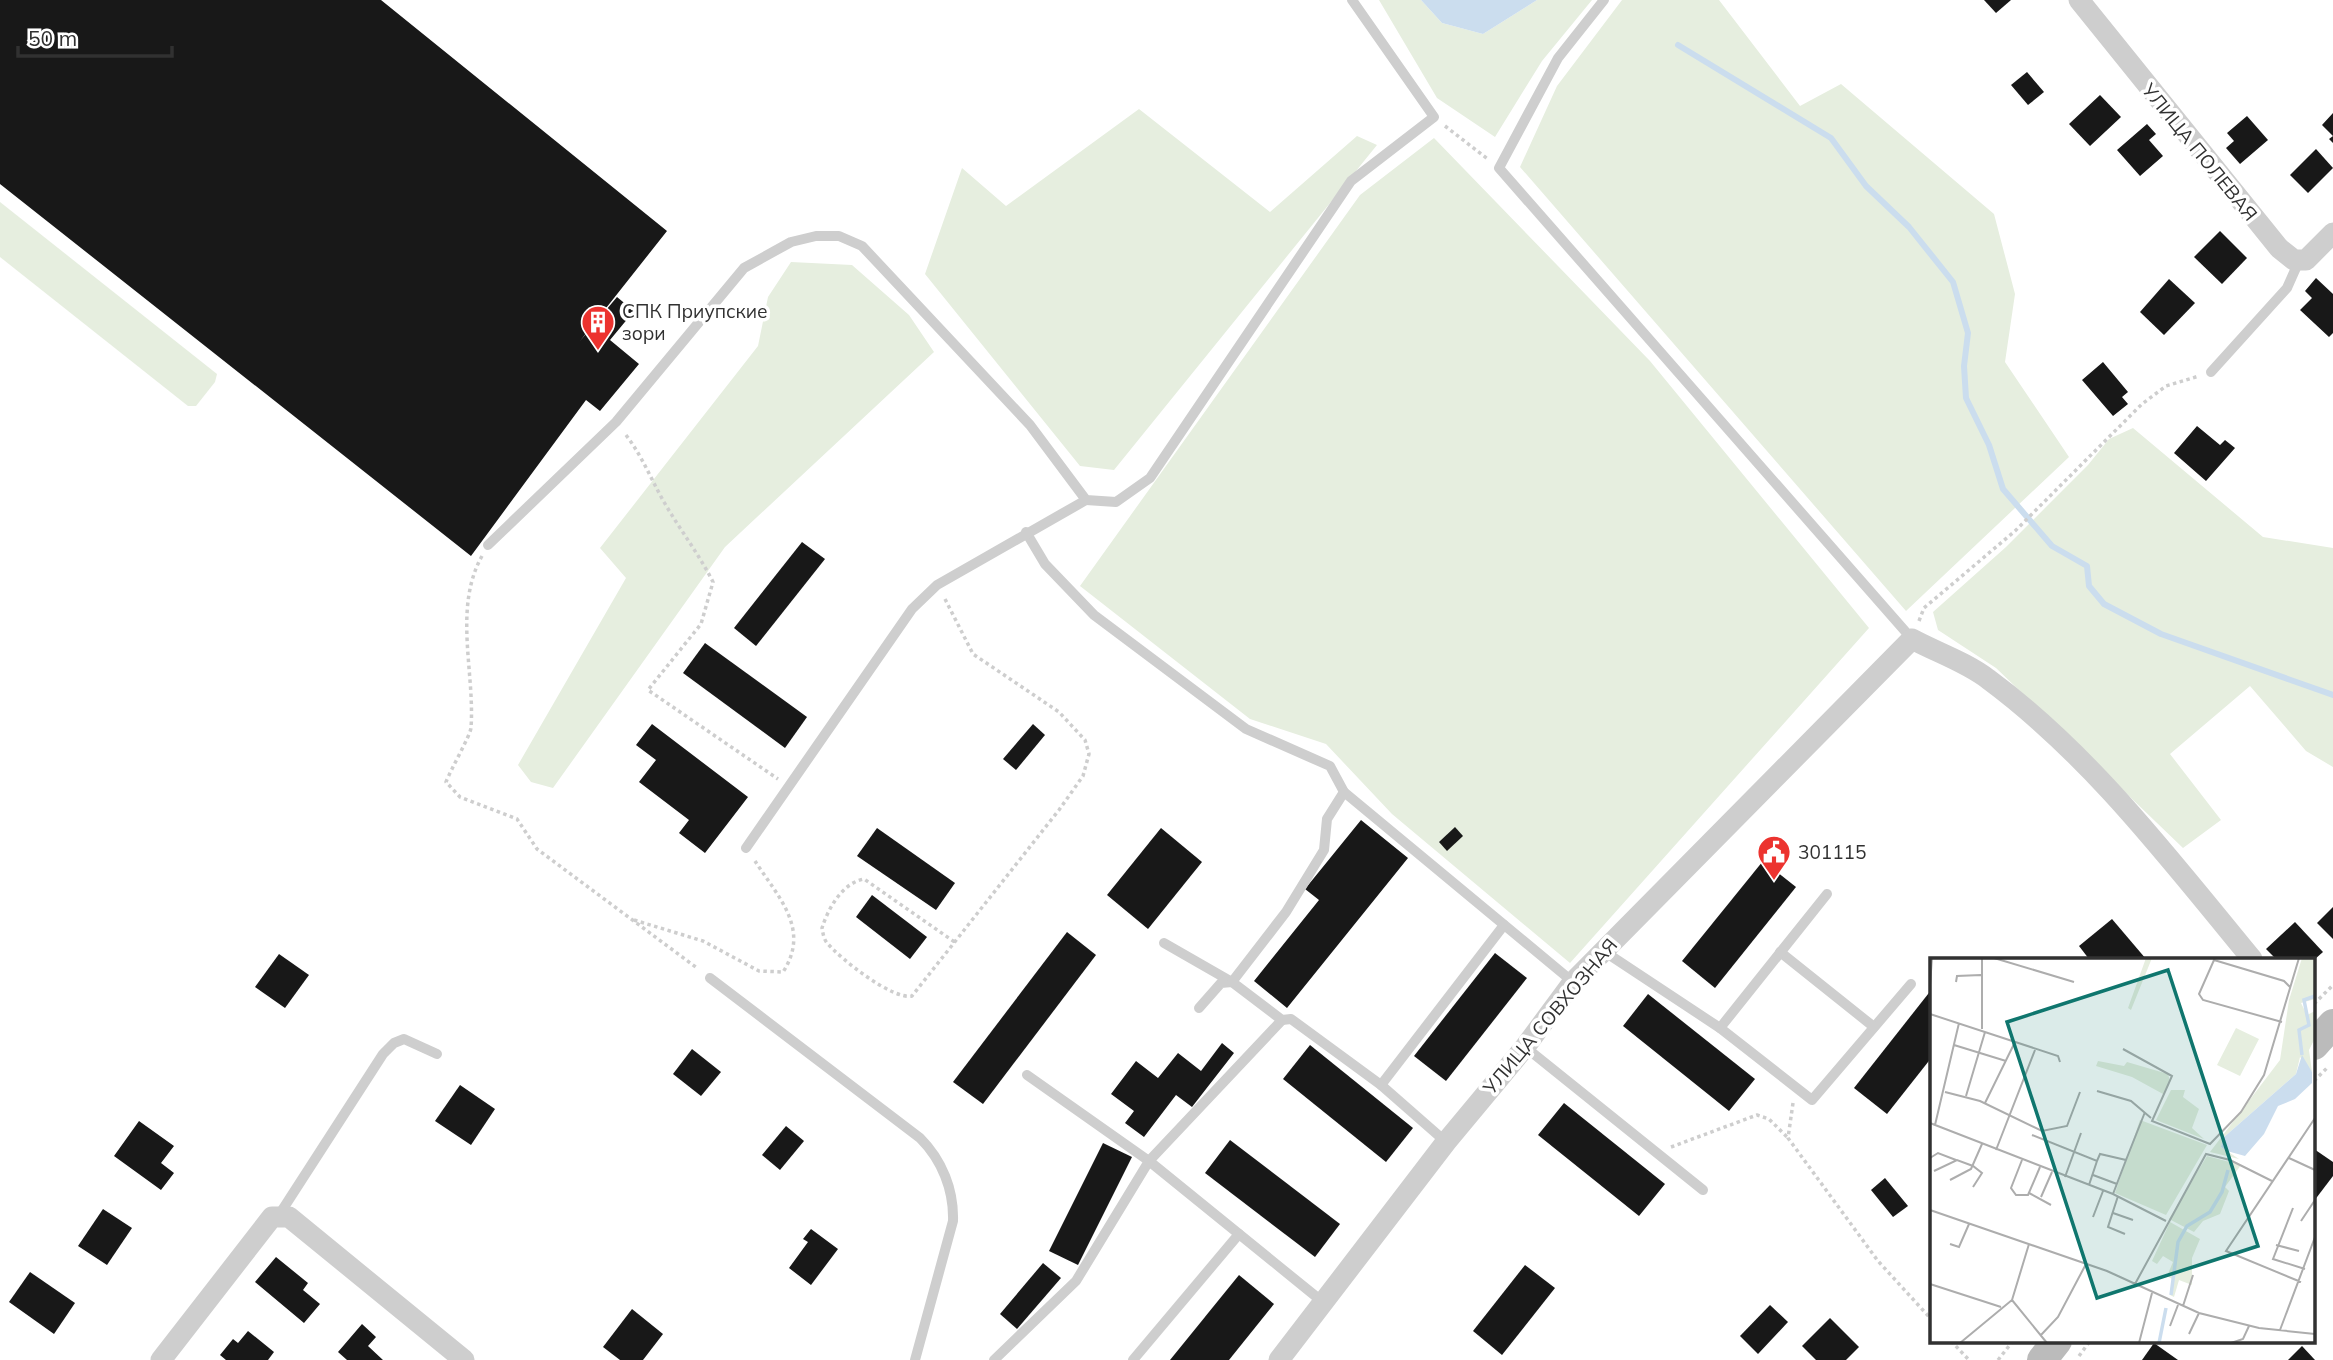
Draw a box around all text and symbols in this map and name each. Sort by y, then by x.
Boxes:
scale bar [18,14,172,58]
text: 50 m [28,25,77,51]
street label: УЛИЦА ПОЛЕВАЯ [2137,78,2263,226]
place label: СПК Приупские зори [622,299,768,345]
building icon: СПК Приупские зори [579,303,617,352]
public building icon: 301115 [1755,833,1793,882]
place label: 301115 [1798,840,1866,864]
street label: УЛИЦА СОВХОЗНАЯ [1477,933,1622,1100]
inset map [1930,958,2316,1342]

